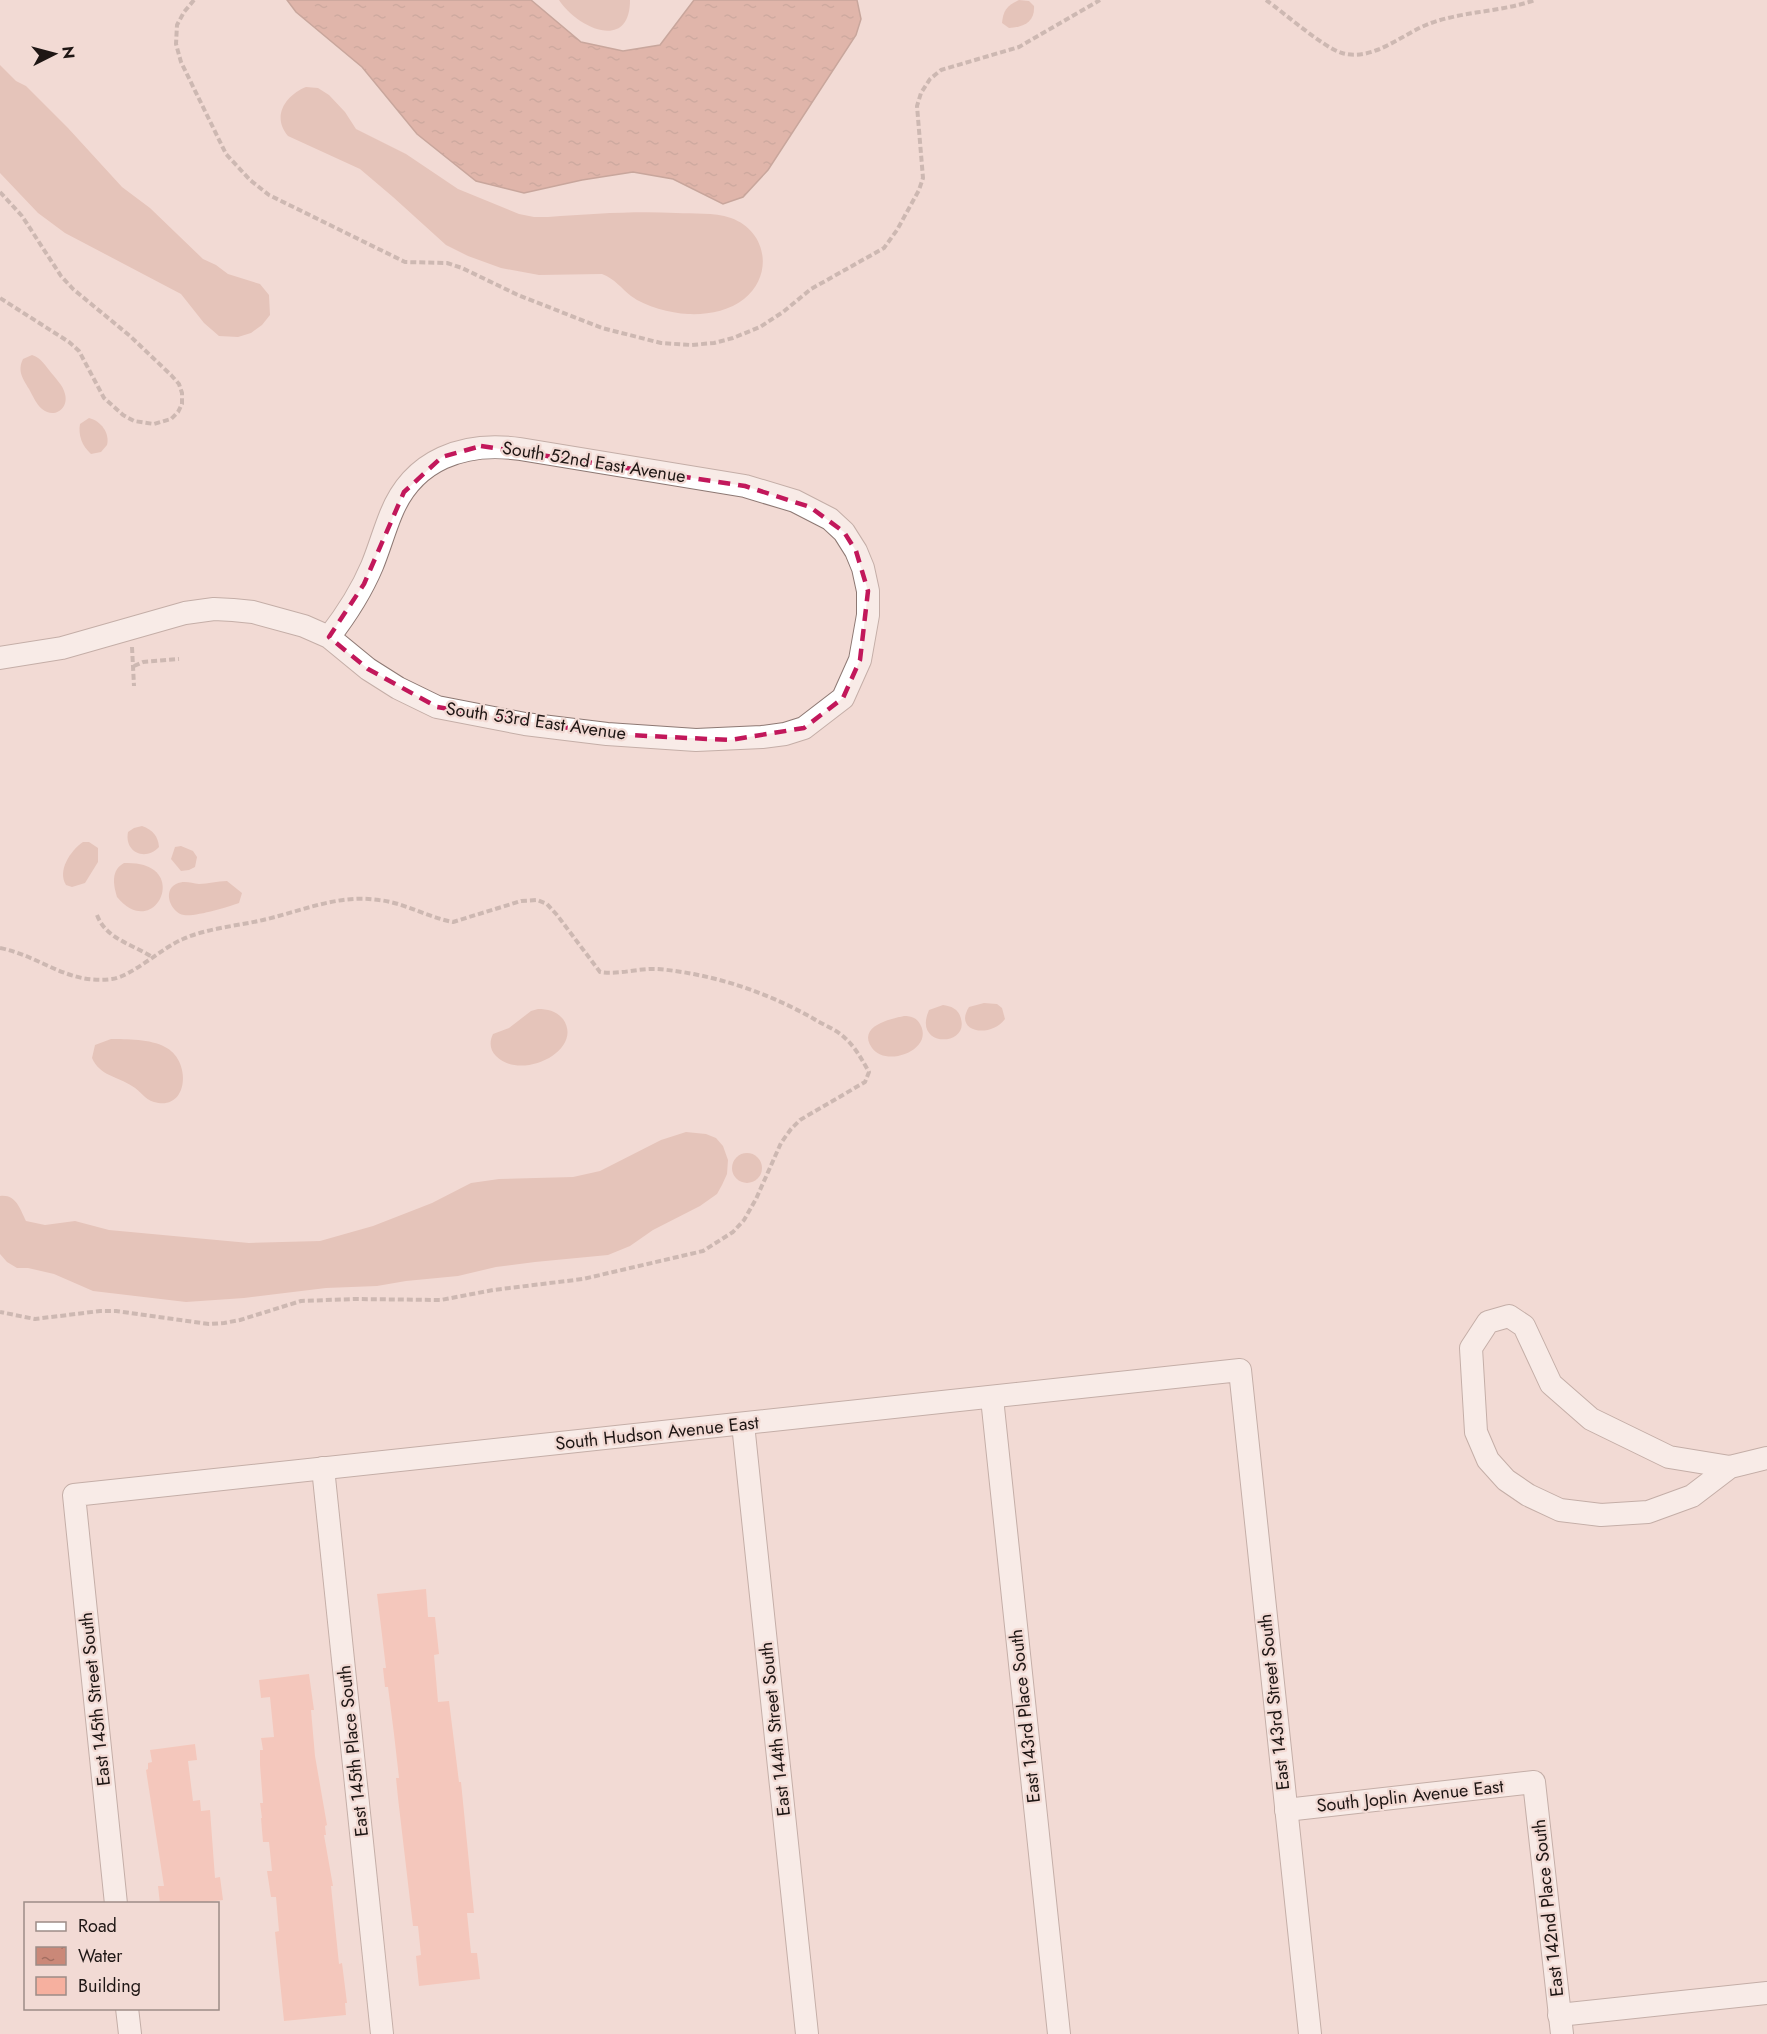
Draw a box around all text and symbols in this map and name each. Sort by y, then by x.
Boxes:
north arrow [24,24,84,84]
text: N [56,45,81,60]
street label: South 52nd East Avenue [500,435,688,489]
street label: South 53rd East Avenue [444,695,628,747]
street label: South Hudson Avenue East [554,1409,761,1457]
street label: East 145th Street South [73,1611,117,1787]
street label: East 143rd Street South [1252,1613,1296,1791]
street label: East 143rd Place South [1003,1628,1047,1804]
street label: East 144th Street South [753,1641,797,1817]
street label: East 145th Place South [331,1664,375,1838]
street label: South Joplin Avenue East [1315,1773,1506,1819]
street label: East 142nd Place South [1526,1818,1570,1998]
legend [24,1902,219,2010]
text: Road [78,1913,117,1939]
text: Water [78,1943,123,1969]
text: Building [78,1973,141,1999]

